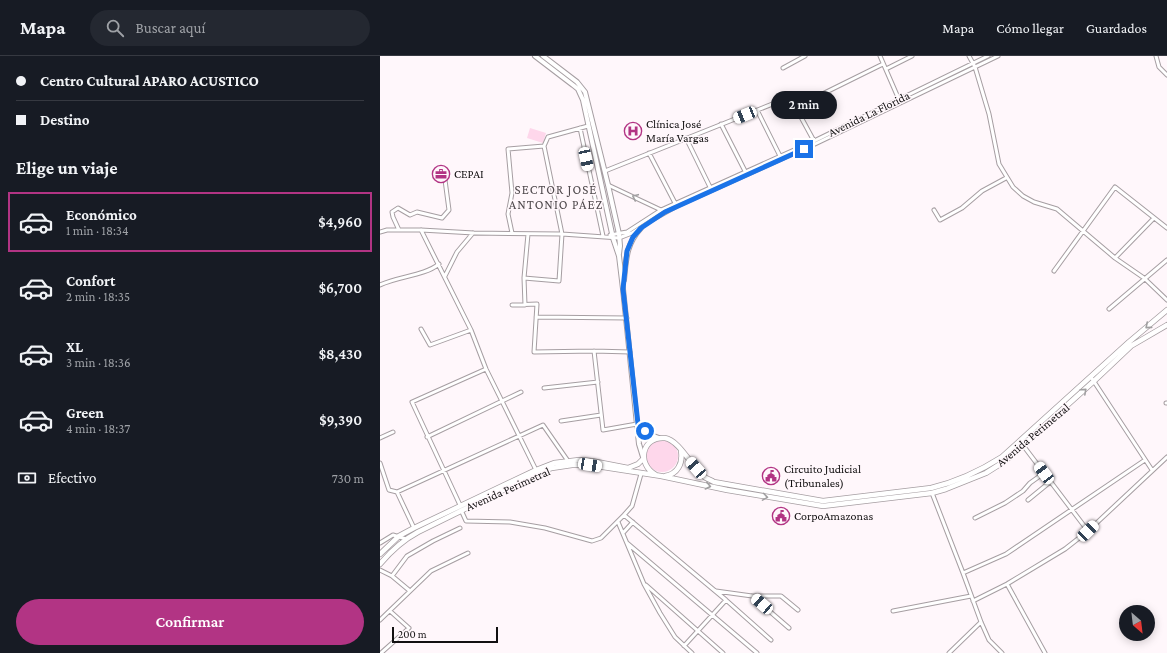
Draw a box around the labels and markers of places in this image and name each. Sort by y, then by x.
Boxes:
place label: Clínica José María Vargas [646,117,709,145]
hospital icon: Clínica José María Vargas [623,121,643,141]
office icon: CEPAI [431,164,451,184]
place label: CEPAI [454,167,484,181]
place label: Circuito Judicial (Tribunales) [784,462,861,490]
public building icon: Circuito Judicial (Tribunales) [761,466,781,486]
public building icon: CorpoAmazonas [771,506,791,526]
place label: CorpoAmazonas [794,509,874,523]

